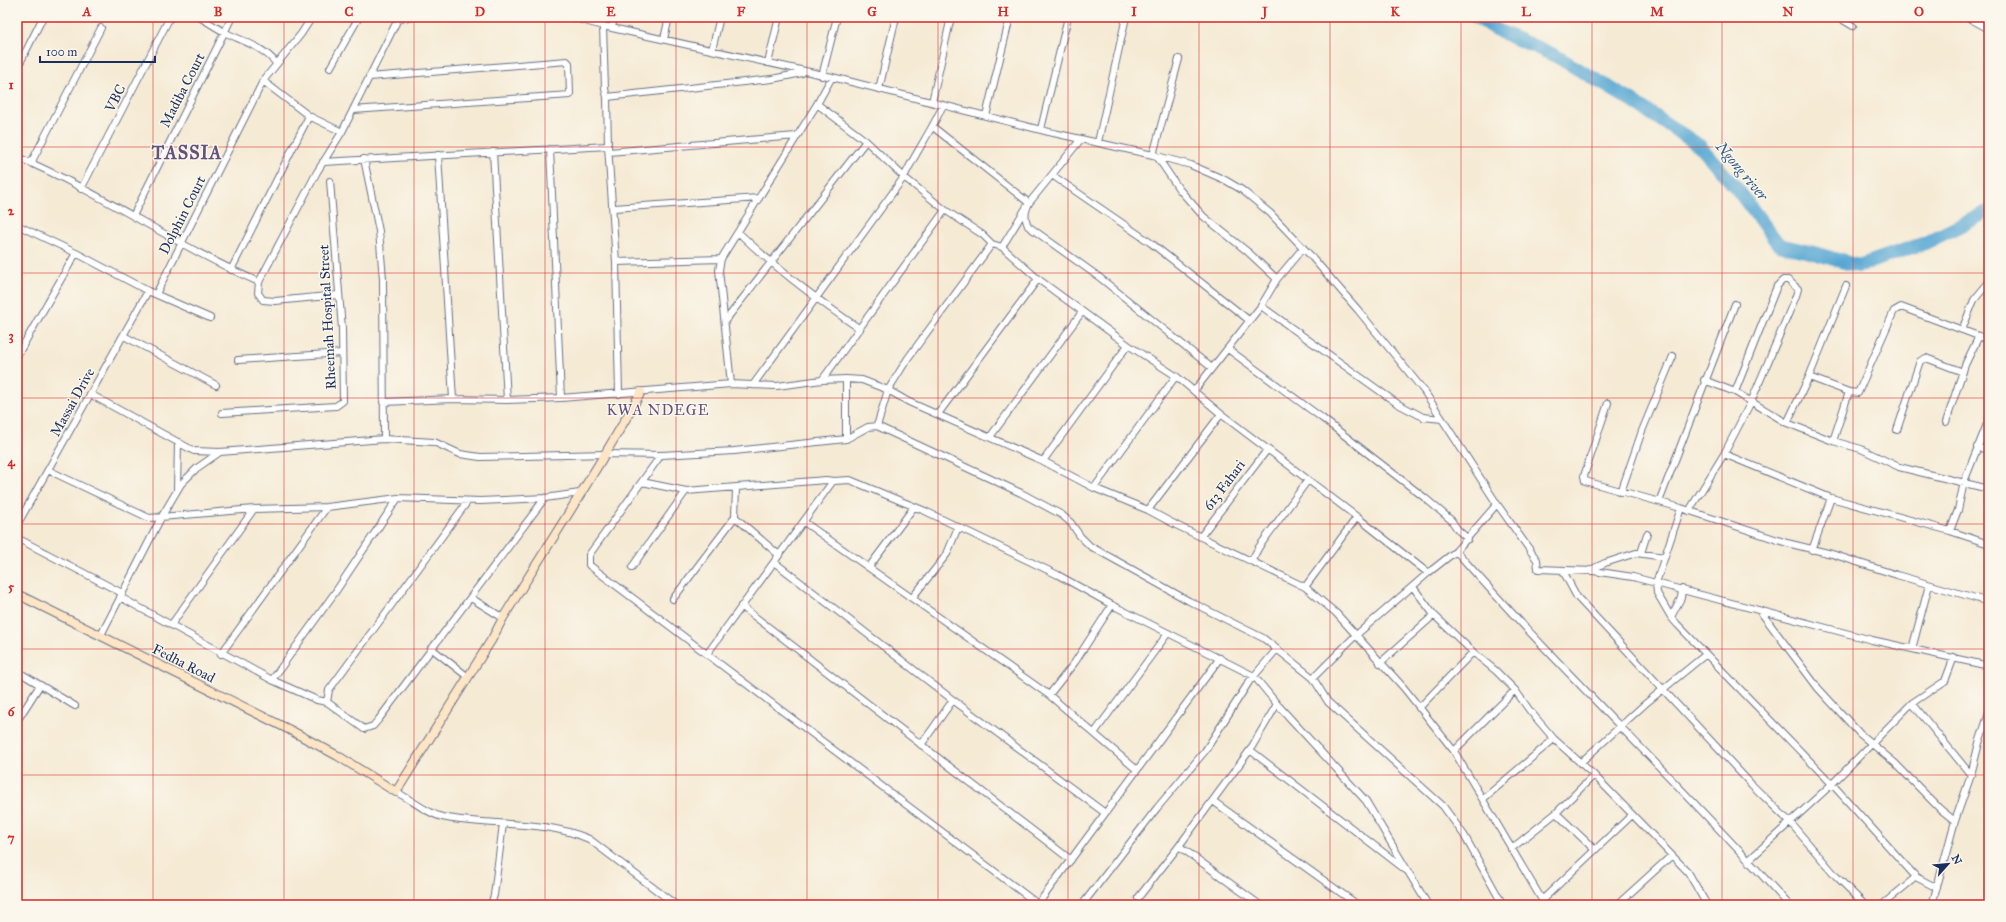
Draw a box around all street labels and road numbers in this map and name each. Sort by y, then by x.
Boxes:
street label: Madiba Court [156,50,208,130]
street label: VBC [101,82,129,116]
street label: Dolphin Court [155,173,209,257]
street label: Rheemah Hospital Street [315,244,340,390]
street label: Massai Drive [47,365,98,439]
street label: 613 Fahari [1200,457,1249,514]
street label: Fedha Road [150,640,218,687]

